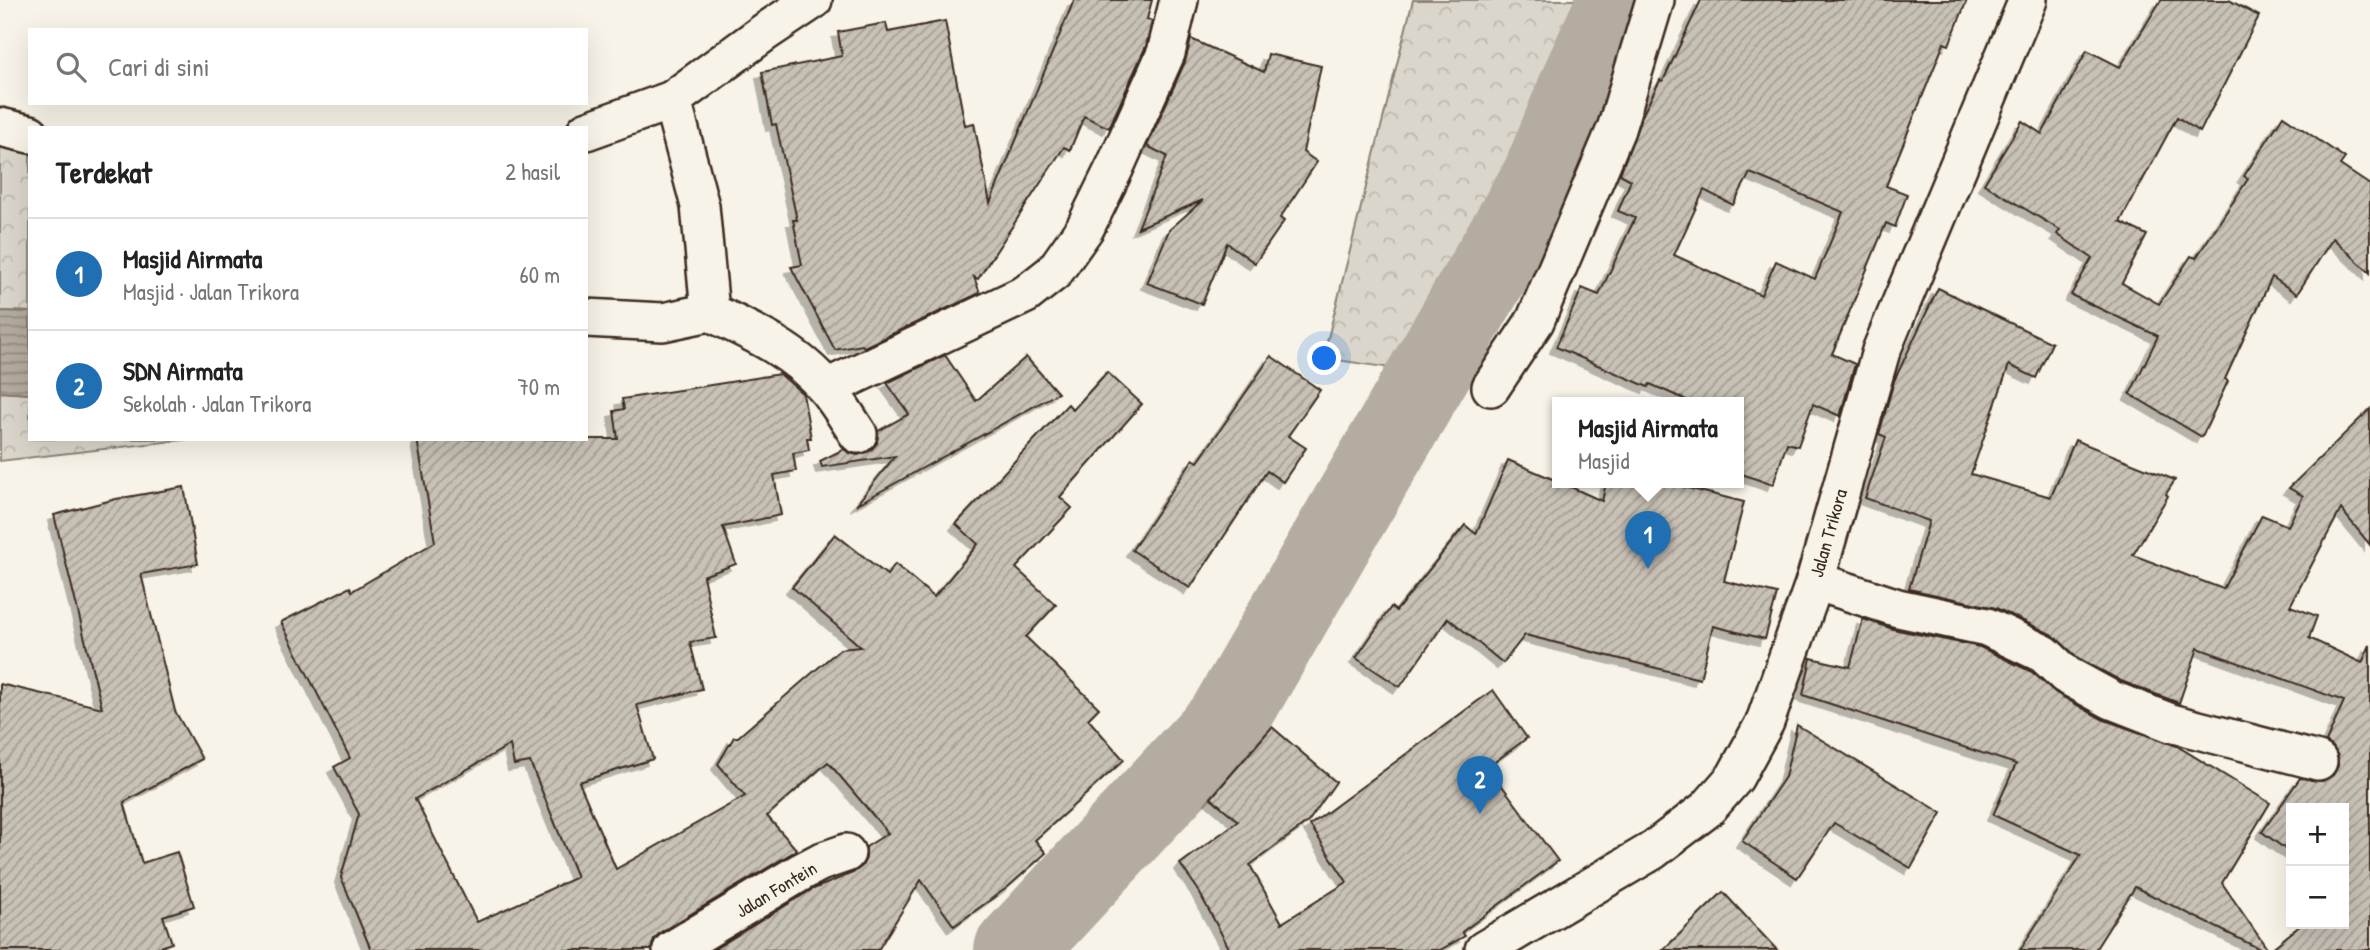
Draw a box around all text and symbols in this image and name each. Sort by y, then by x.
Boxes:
search box [28,28,588,105]
icon: search [52,48,90,86]
text: Cari di sini [108,49,210,84]
text: Terdekat [56,152,152,192]
text: 2 hasil [505,156,560,187]
text: Masjid Airmata [123,241,262,276]
text: 1 [75,259,83,290]
text: 60 m [520,259,560,290]
text: Masjid · Jalan Trikora [123,276,299,307]
your location [1307,341,1341,375]
text: SDN Airmata [123,353,243,388]
text: 2 [74,371,84,402]
text: 70 m [517,371,560,402]
text: Sekolah · Jalan Trikora [123,388,311,419]
popup [1552,397,1744,488]
text: Masjid Airmata [1578,410,1718,445]
text: Masjid [1578,445,1629,476]
street label: Jalan Trikora [1803,485,1853,580]
pin: 1 [1625,511,1671,569]
pin: 2 [1457,756,1503,814]
map controls [2286,803,2349,929]
button: + [2286,803,2349,866]
street label: Jalan Fontein [731,855,821,923]
button: − [2286,866,2349,929]

